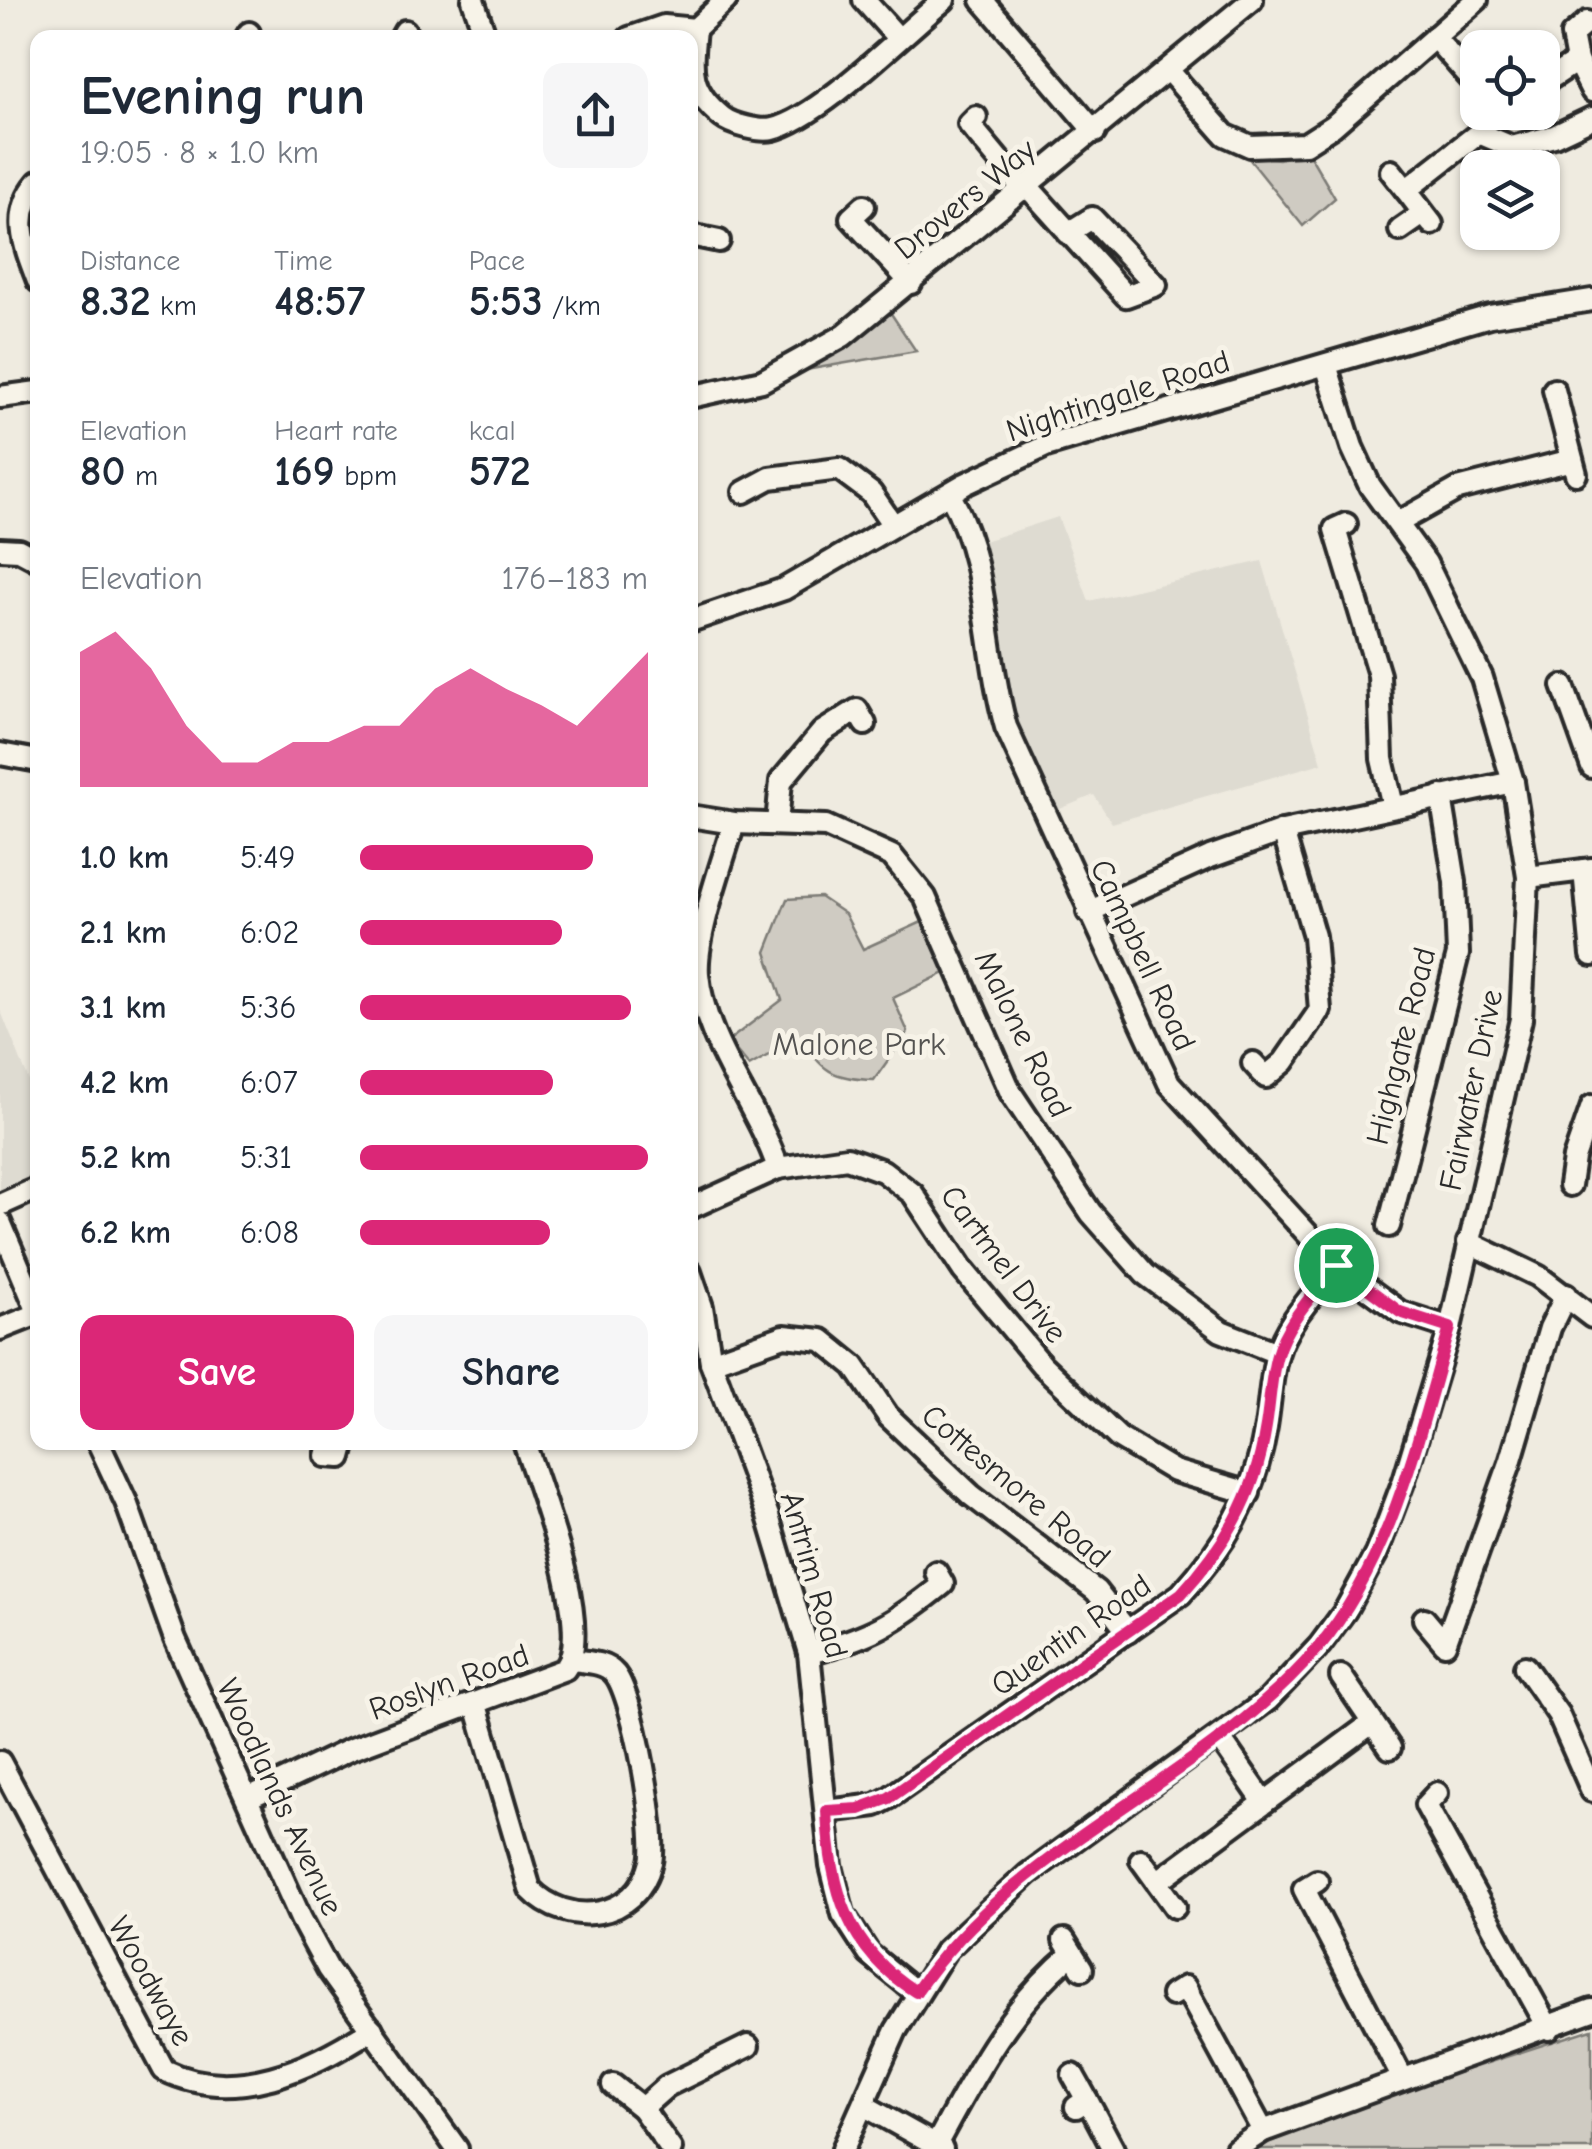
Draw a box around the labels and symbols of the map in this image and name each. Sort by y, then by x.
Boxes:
street label: Drovers Way [887,130,1044,267]
street label: Nightingale Road [1002,342,1234,450]
street label: Campbell Road [1083,854,1203,1056]
street label: Highgate Road [1359,944,1443,1148]
street label: Malone Road [967,945,1079,1123]
street label: Fairwater Drive [1432,986,1510,1194]
park label: Malone Park [773,1026,946,1063]
street label: Cartmel Drive [933,1178,1075,1350]
pin [1294,1223,1379,1308]
street label: Cottesmore Road [914,1397,1118,1575]
street label: Antrim Road [773,1487,855,1663]
street label: Quentin Road [984,1566,1158,1704]
street label: Roslyn Road [364,1636,534,1728]
street label: Woodlands Avenue [209,1673,351,1921]
street label: Woodwaye [100,1910,202,2052]

